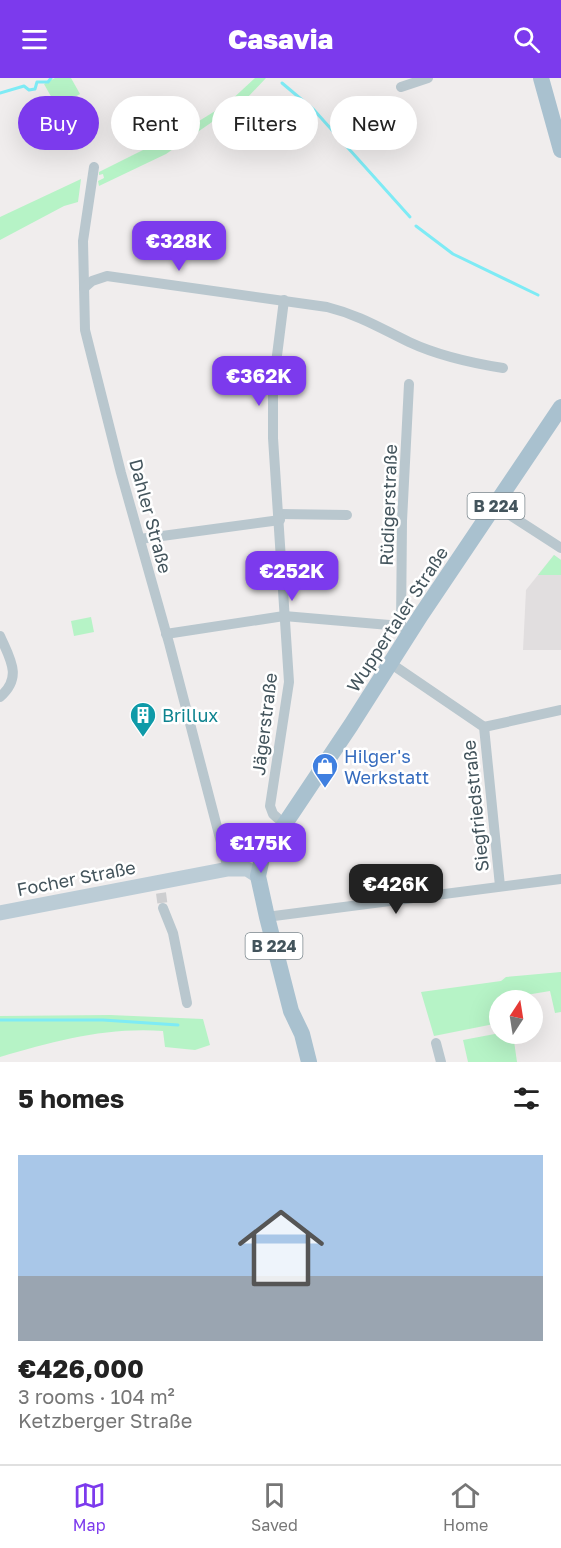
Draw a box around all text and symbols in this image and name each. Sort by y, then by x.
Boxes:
icon: menu [18,23,51,56]
text: Casavia [228,23,333,55]
icon: search [510,23,543,56]
chip: Buy [18,96,99,150]
chip: Rent [111,96,200,150]
chip: Filters [212,96,318,150]
chip: New [330,96,417,150]
pin: €328K [137,221,221,272]
text: €328K [146,228,212,252]
pin: €362K [217,356,301,407]
text: €362K [226,363,292,387]
street label: Rüdigerstraße [375,444,401,566]
street label: Dahler Straße [125,456,177,576]
road number: B 224 [468,493,524,519]
street label: Wuppertaler Straße [342,542,452,696]
pin: €252K [250,551,334,602]
text: €252K [259,558,325,582]
street label: Jägerstraße [247,671,281,777]
building icon: Brillux [128,700,158,738]
place label: Brillux [162,704,218,726]
street label: Siegfriedstraße [457,739,493,873]
place label: Hilger's Werkstatt [344,745,429,788]
shop icon: Hilger's Werkstatt [310,751,340,789]
pin: €175K [219,823,303,874]
text: €175K [230,830,292,854]
street label: Focher Straße [15,856,137,900]
pin: €426K [354,864,438,915]
text: €426K [363,871,429,895]
road number: B 224 [246,933,302,959]
north arrow [489,990,543,1044]
map controls [489,990,543,1044]
icon: filters [510,1082,543,1115]
text: 5 homes [18,1083,124,1114]
icon: home [227,1194,335,1302]
text: €426,000 [18,1353,144,1384]
text: 3 rooms · 104 m² [18,1384,175,1408]
text: Ketzberger Straße [18,1408,192,1432]
tab: Map [73,1479,106,1535]
tab: Saved [251,1479,298,1535]
tab: Home [443,1479,488,1535]

